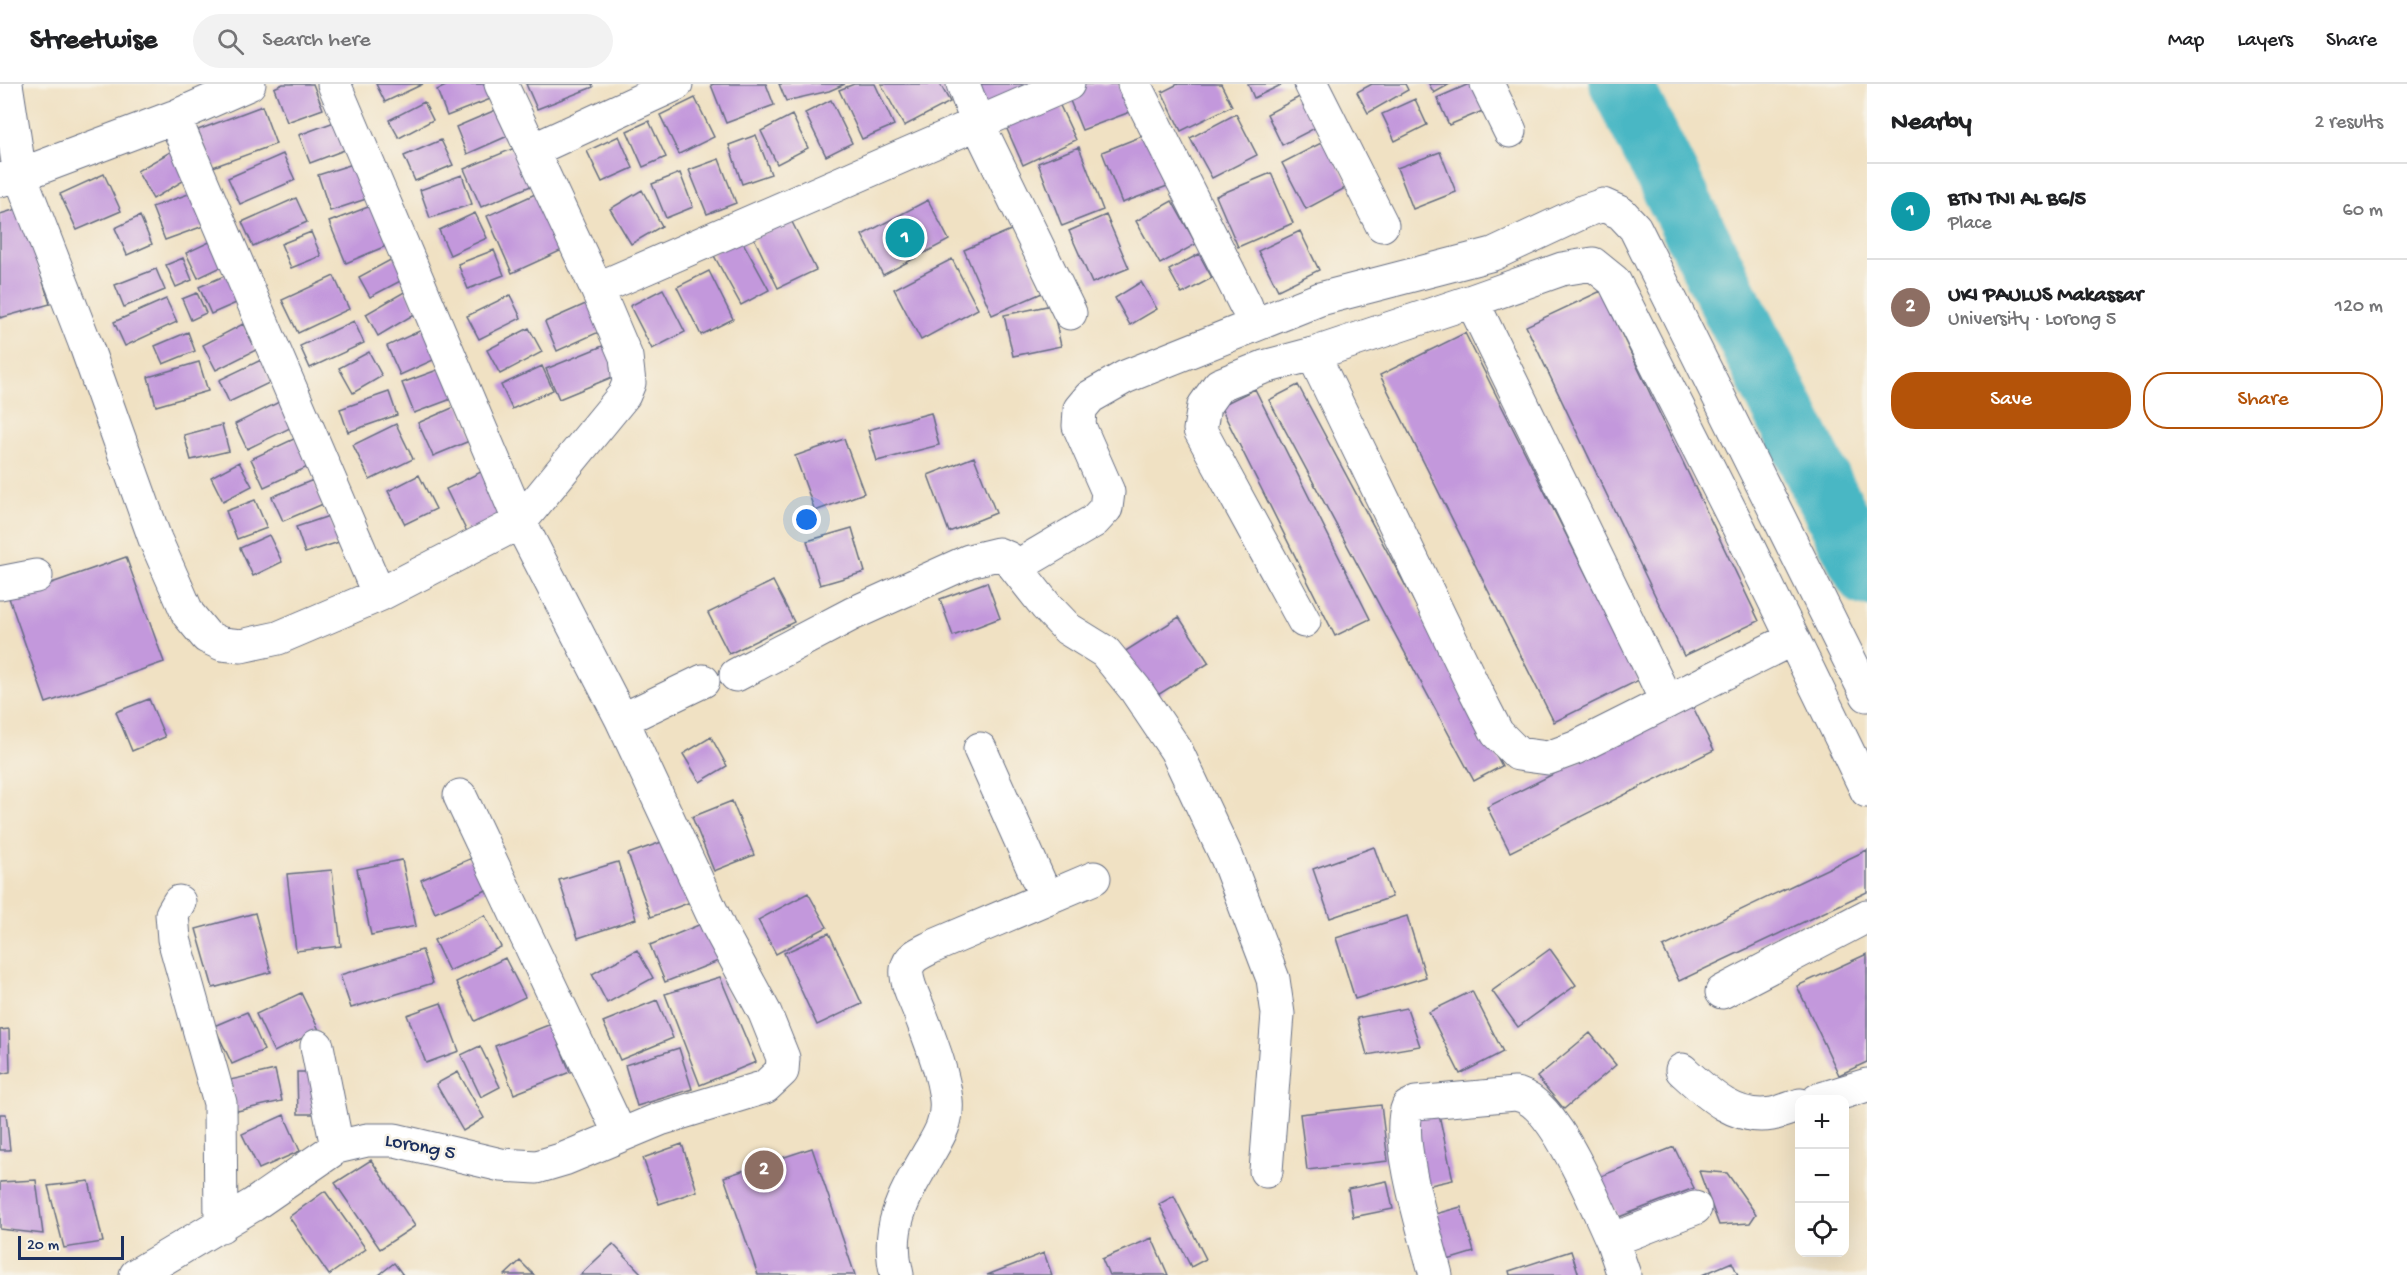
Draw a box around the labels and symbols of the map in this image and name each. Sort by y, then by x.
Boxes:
pin: 1 [886,216,924,260]
your location [792,505,821,534]
street label: Lorong 5 [383,1130,457,1166]
pin: 2 [744,1148,783,1192]
scale bar [18,1233,124,1260]

